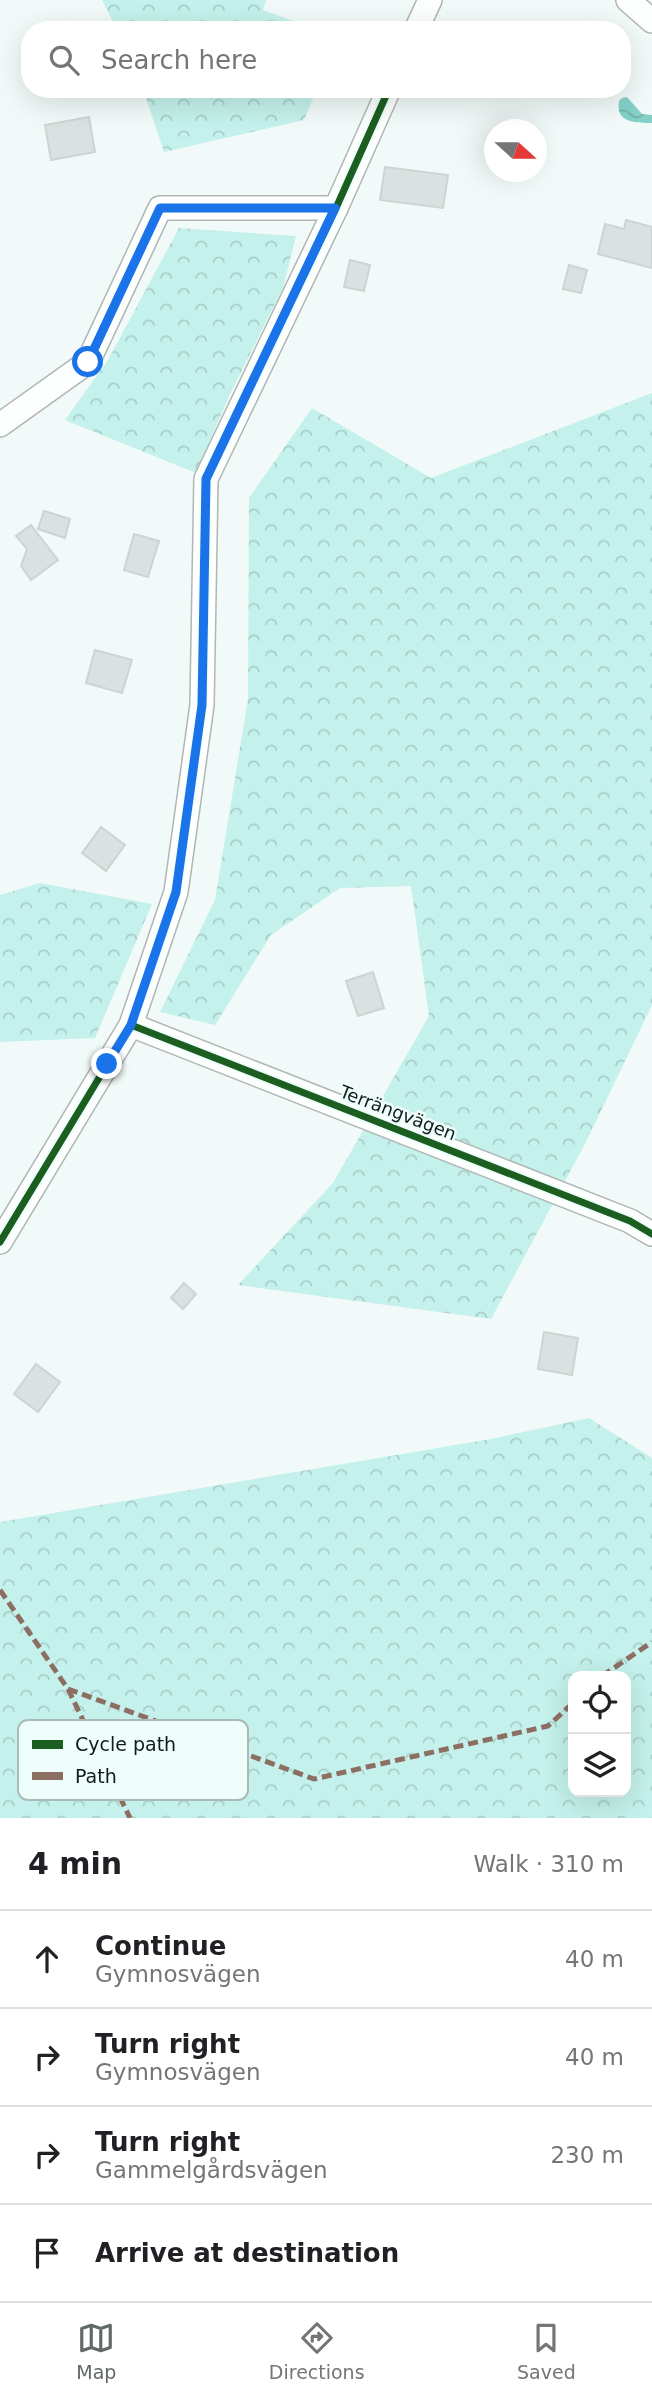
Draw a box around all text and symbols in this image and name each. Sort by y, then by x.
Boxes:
search box [21,21,631,98]
icon: search [45,41,83,79]
text: Search here [101,45,257,75]
north arrow [484,119,547,182]
route start [72,346,103,377]
route end [91,1048,122,1079]
street label: Terrängvägen [336,1080,459,1144]
map controls [568,1671,631,1797]
button: locate [568,1671,631,1734]
legend [18,1720,248,1800]
text: Cycle path [75,1733,176,1755]
button: layers [568,1734,631,1797]
text: Path [75,1765,117,1787]
text: 4 min [28,1846,122,1881]
text: Walk · 310 m [473,1851,624,1877]
text: Continue [95,1931,226,1961]
icon: ahead [28,1940,66,1978]
text: 40 m [565,1946,624,1972]
text: Gymnosvägen [95,1961,261,1987]
text: Turn right [95,2029,240,2059]
icon: right [28,2038,66,2076]
text: 40 m [565,2044,624,2070]
text: Gymnosvägen [95,2059,261,2085]
text: Turn right [95,2127,240,2157]
icon: right [28,2136,66,2174]
text: 230 m [550,2142,624,2168]
text: Gammelgårdsvägen [95,2157,328,2183]
icon: arrive [28,2234,66,2272]
text: Arrive at destination [95,2238,399,2268]
tab: Map [76,2319,116,2383]
tab: Directions [269,2319,365,2383]
tab: Saved [517,2319,576,2383]

